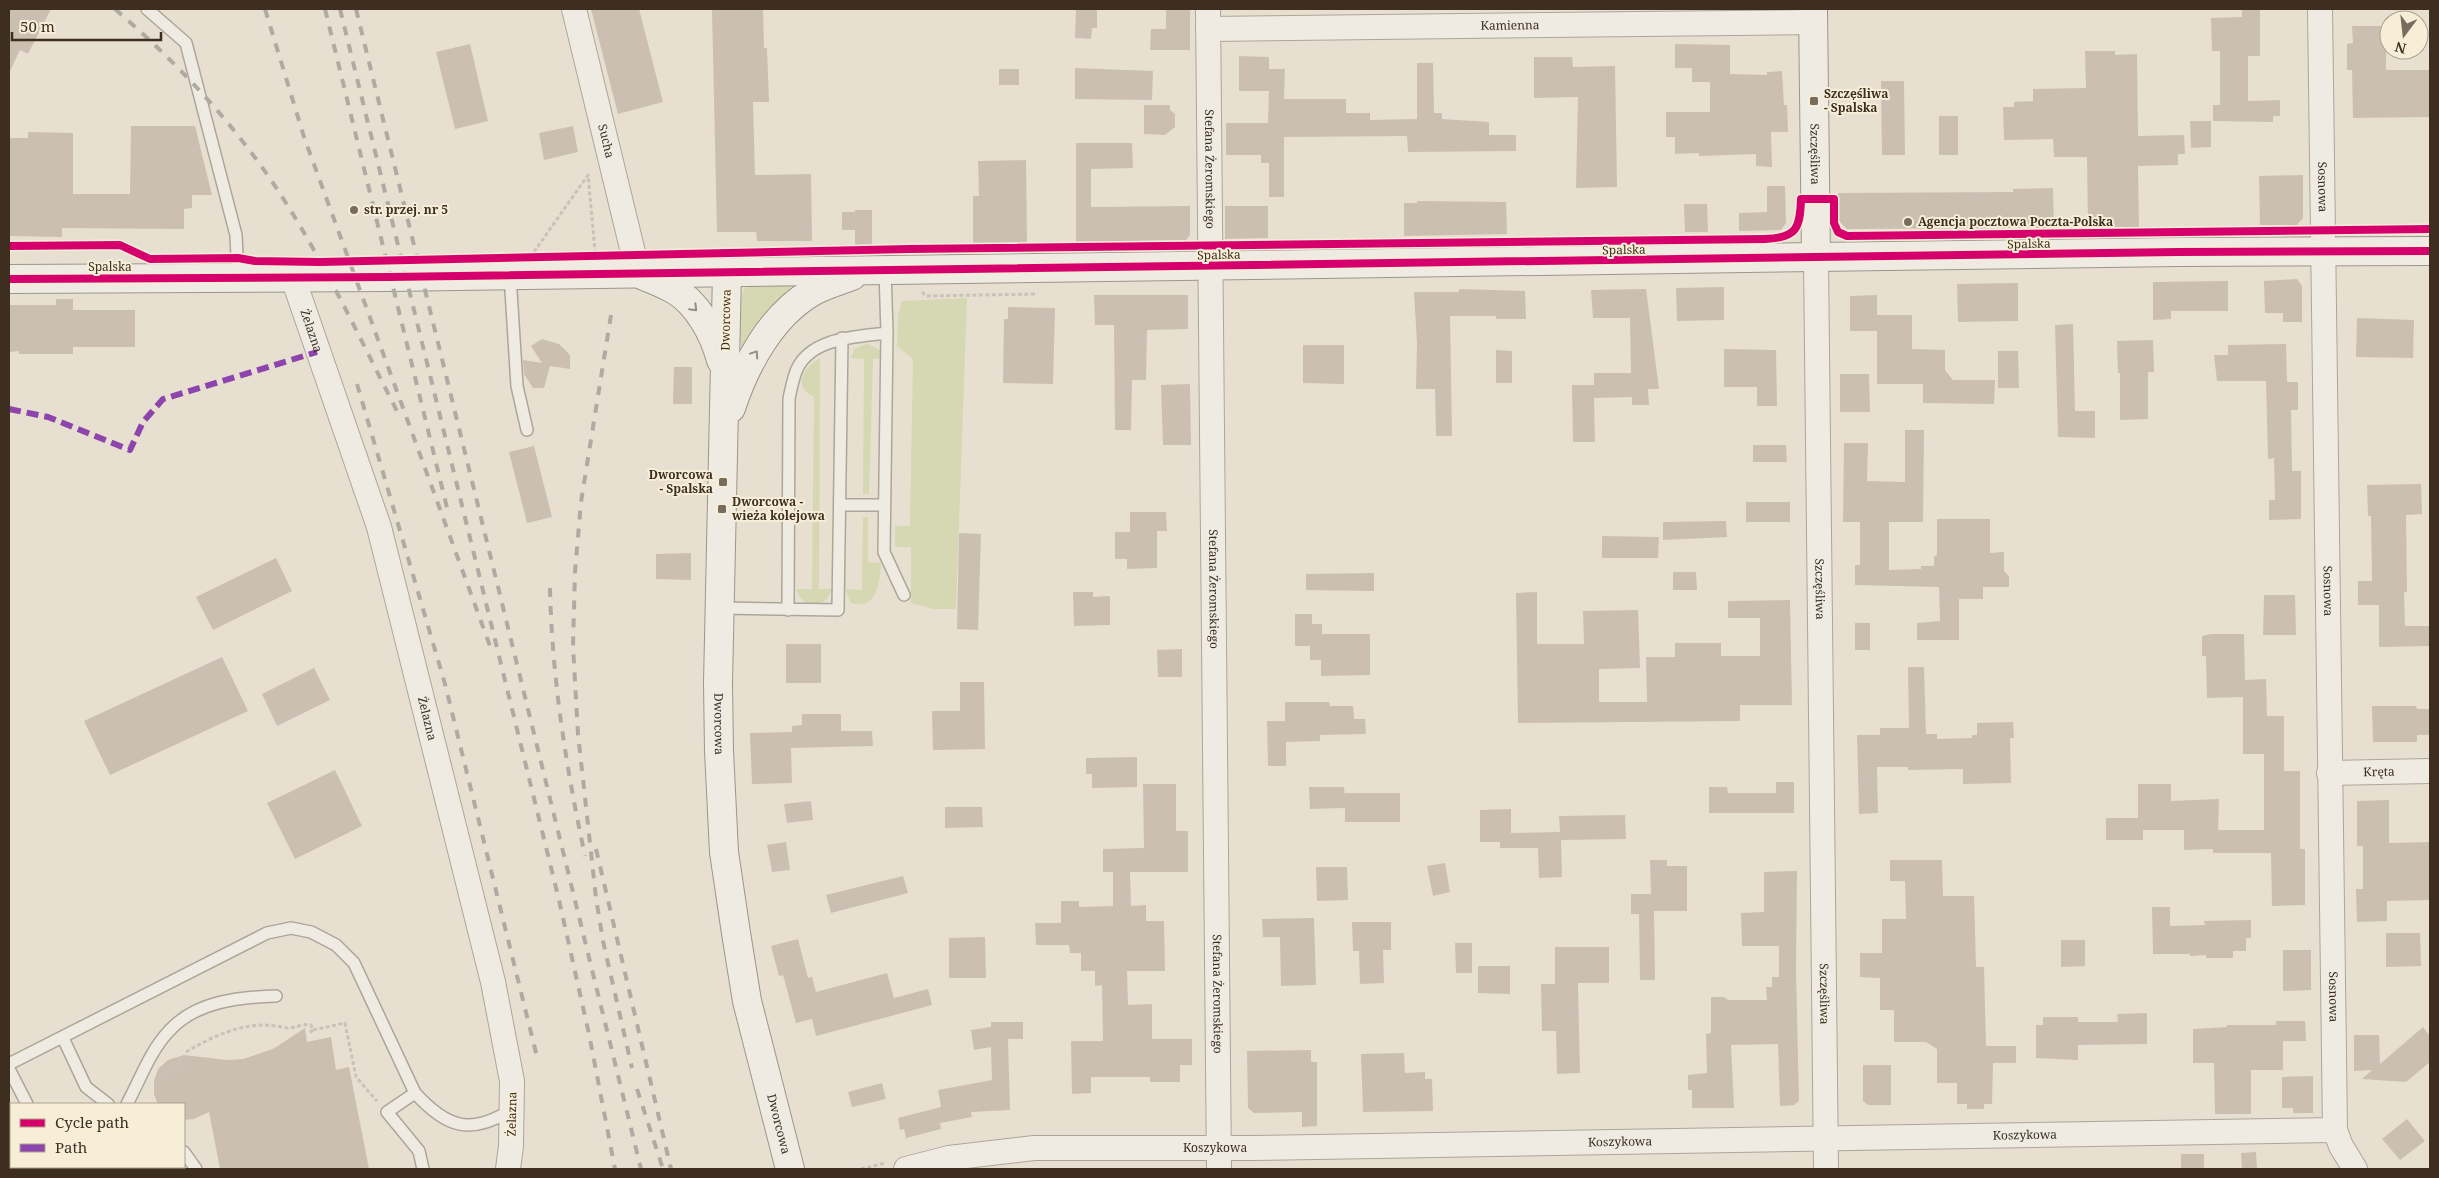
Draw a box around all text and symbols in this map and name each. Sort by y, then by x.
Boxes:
scale bar [12,10,161,42]
north arrow [2379,10,2429,60]
text: 50 m [20,16,55,36]
street label: Kamienna [1480,16,1540,34]
text: N [2393,37,2408,59]
place label: Szczęśliwa - Spalska [1824,85,1889,116]
marker: Szczęśliwa - Spalska [1808,95,1820,107]
street label: Stefana Żeromskiego [1201,109,1219,229]
street label: Sucha [594,122,619,160]
street label: Szczęśliwa [1806,123,1824,185]
street label: Sosnowa [2314,162,2332,213]
place label: str. przej. nr 5 [364,201,448,218]
marker: str. przej. nr 5 [348,204,360,216]
place label: Agencja pocztowa Poczta-Polska [1918,213,2113,230]
marker: Agencja pocztowa Poczta-Polska [1902,216,1914,228]
street label: Spalska [2007,235,2051,252]
street label: Spalska [1602,241,1646,258]
street label: Spalska [1197,246,1241,263]
street label: Spalska [88,258,132,275]
street label: Dworcowa [716,289,735,351]
one-way arrow [688,302,697,311]
street label: Żelazna [296,307,327,355]
one-way arrow [749,350,758,359]
place label: Dworcowa - Spalska [649,466,713,497]
marker: Dworcowa - Spalska [717,476,729,488]
place label: Dworcowa - wieża kolejowa [731,493,825,524]
marker: Dworcowa - wieża kolejowa [716,503,728,515]
street label: Stefana Żeromskiego [1205,529,1223,649]
street label: Szczęśliwa [1811,558,1829,620]
street label: Sosnowa [2319,565,2337,617]
street label: Dworcowa [710,693,728,755]
street label: Żelazna [414,695,441,742]
street label: Kręta [2363,763,2395,780]
street label: Stefana Żeromskiego [1209,934,1227,1054]
street label: Szczęśliwa [1816,963,1833,1025]
street label: Sosnowa [2325,971,2343,1023]
street label: Żelazna [503,1091,520,1136]
street label: Dworcowa [763,1092,795,1156]
legend [10,1103,185,1168]
text: Cycle path [55,1112,130,1132]
street label: Koszykowa [1993,1126,2057,1144]
street label: Koszykowa [1588,1132,1652,1150]
text: Path [55,1137,88,1157]
street label: Koszykowa [1183,1139,1247,1156]

